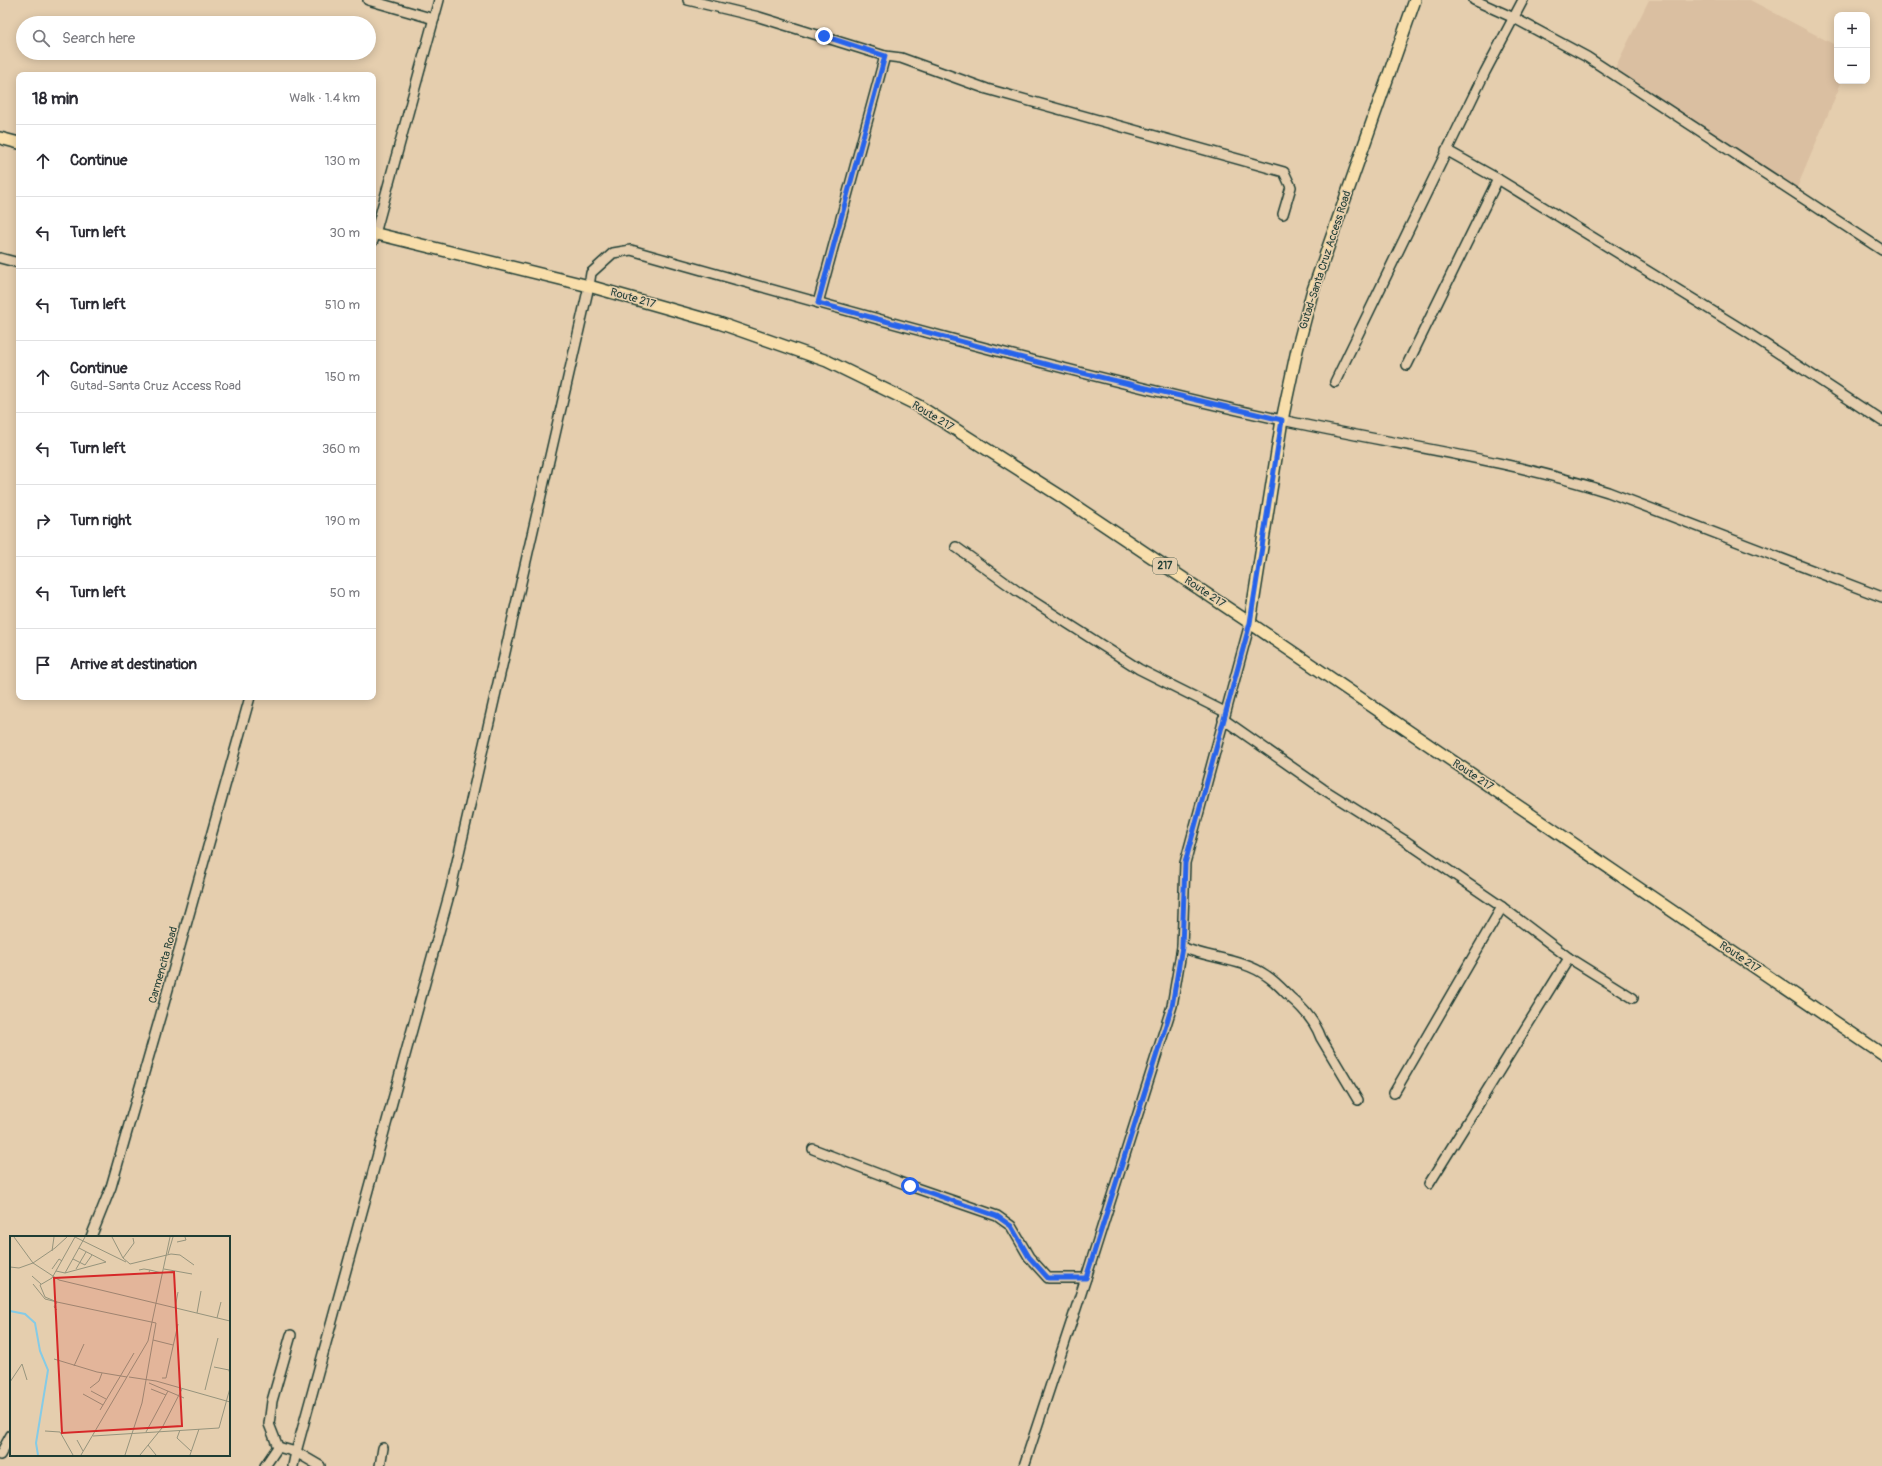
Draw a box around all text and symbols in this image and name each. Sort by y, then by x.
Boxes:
map controls [1834,12,1870,84]
button: + [1834,12,1870,48]
search box [16,16,376,60]
icon: search [30,27,52,49]
route end [815,27,833,45]
text: Search here [62,29,135,48]
button: − [1834,48,1870,84]
text: 18 min [32,88,78,109]
text: Walk · 1.4 km [289,90,360,106]
icon: ahead [32,150,54,172]
text: Continue [70,151,128,170]
text: 130 m [324,153,360,169]
street label: Gutad-Santa Cruz Access Road [1296,189,1354,331]
icon: left [32,222,54,244]
text: Turn left [70,223,126,242]
text: 30 m [330,225,360,241]
street label: Route 217 [609,285,657,311]
icon: left [32,294,54,316]
text: Turn left [70,295,126,314]
text: 510 m [325,297,360,313]
text: Continue [70,359,128,378]
icon: ahead [32,366,54,388]
text: 150 m [325,369,360,385]
text: Gutad-Santa Cruz Access Road [70,378,241,394]
street label: Route 217 [910,398,956,434]
icon: left [32,438,54,460]
text: Turn left [70,439,126,458]
text: 360 m [322,441,360,457]
icon: right [32,510,54,532]
text: Turn right [70,511,131,530]
text: 190 m [325,513,360,529]
road number: 217 [1153,558,1177,574]
street label: Route 217 [1182,574,1228,610]
icon: left [32,582,54,604]
text: Turn left [70,583,126,602]
text: 50 m [330,585,360,601]
icon: arrive [32,654,54,676]
text: Arrive at destination [70,655,197,674]
street label: Route 217 [1450,757,1496,793]
street label: Carmencita Road [146,925,180,1005]
street label: Route 217 [1717,939,1763,975]
route start [901,1177,919,1195]
inset map [10,1236,230,1456]

